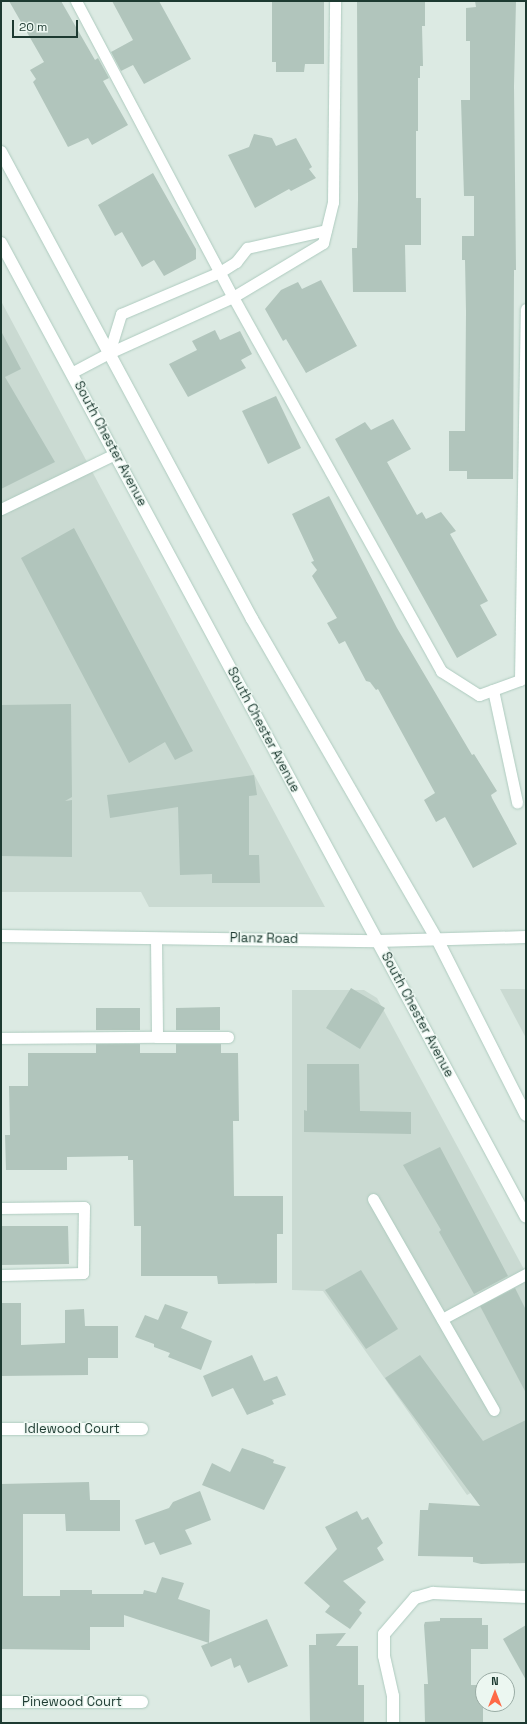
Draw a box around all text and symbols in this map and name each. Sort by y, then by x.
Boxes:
scale bar [14,12,80,38]
text: 20 m [19,19,47,35]
street label: South Chester Avenue [70,379,150,509]
street label: South Chester Avenue [223,665,303,795]
street label: Planz Road [230,931,298,947]
street label: South Chester Avenue [377,950,457,1080]
street label: Idlewood Court [24,1421,120,1437]
north arrow [475,1672,515,1712]
text: N [491,1674,499,1688]
street label: Pinewood Court [22,1694,122,1710]

